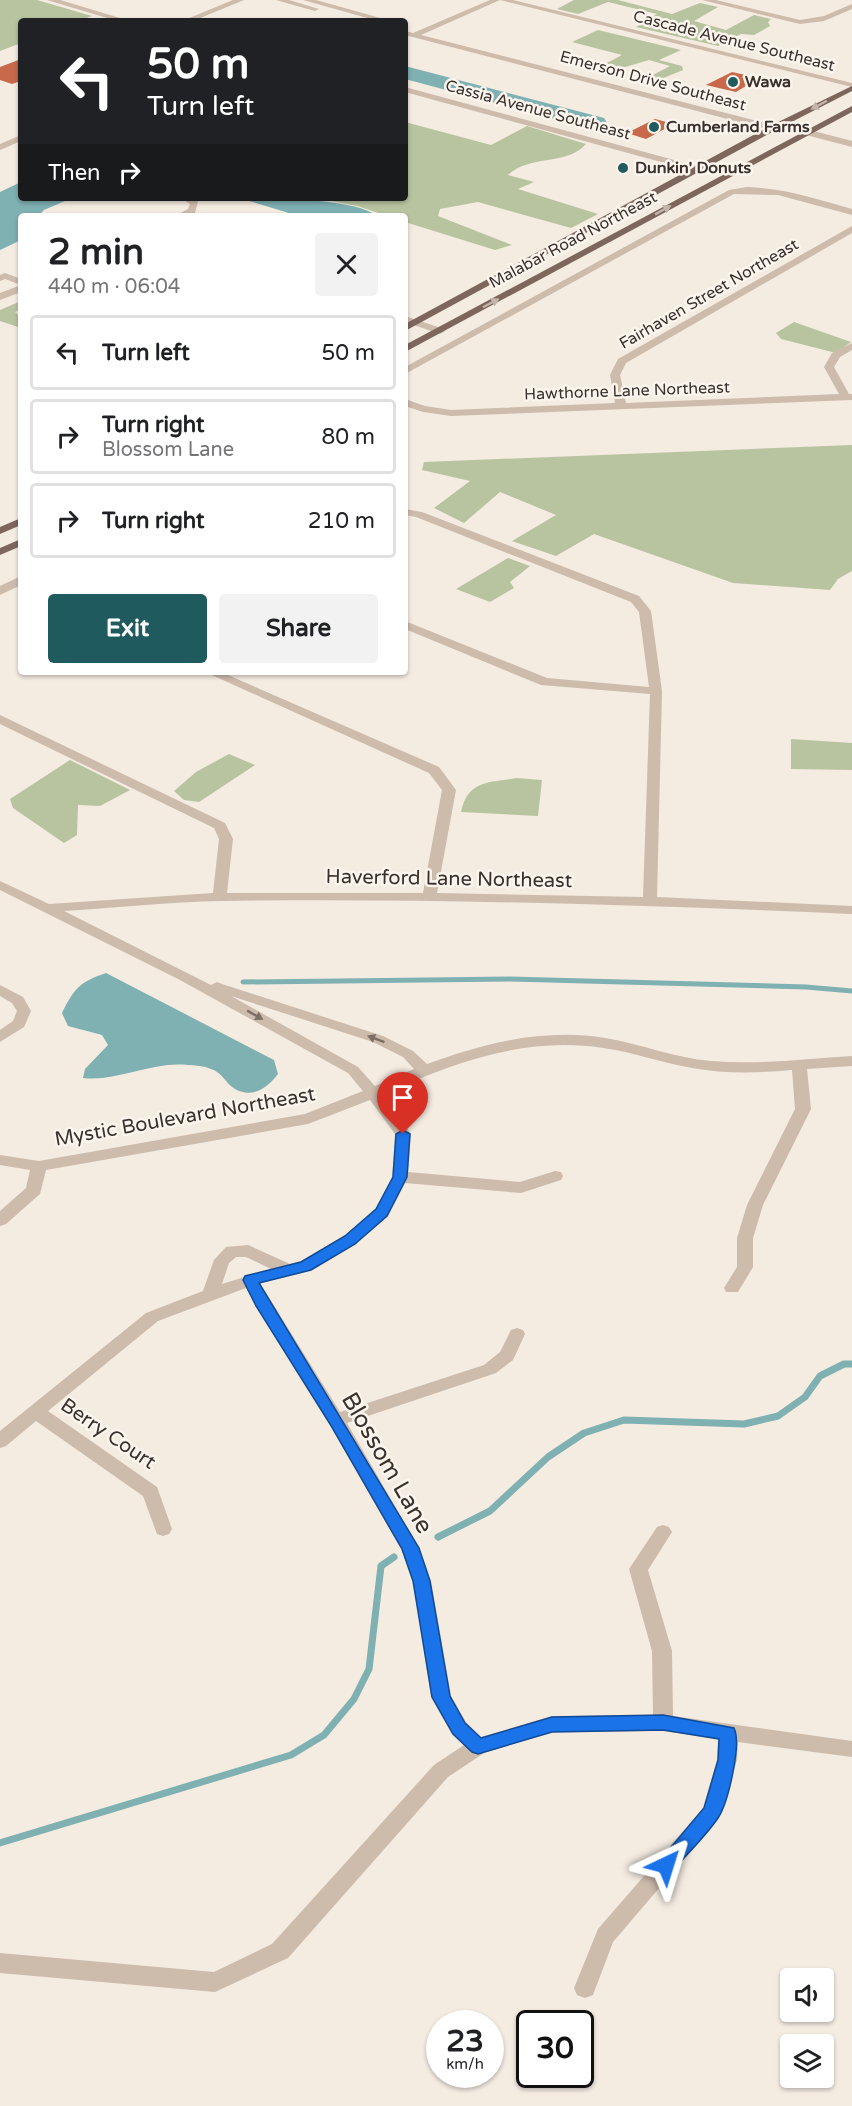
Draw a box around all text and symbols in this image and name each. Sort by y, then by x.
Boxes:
street label: Cascade Avenue Southeast [631,6,837,76]
text: 50 m [147,39,249,90]
icon: left [48,42,126,120]
street label: Emerson Drive Southeast [558,47,748,115]
place label: Wawa [745,72,791,92]
marker: Wawa [726,75,740,89]
street label: Cassia Avenue Southeast [443,76,633,144]
text: Turn left [147,90,254,123]
one-way arrow [810,100,827,110]
place label: Cumberland Farms [666,117,810,137]
marker: Cumberland Farms [647,120,661,134]
icon: right [113,156,146,189]
place label: Dunkin' Donuts [635,158,752,178]
text: Then [48,160,101,186]
marker: Dunkin' Donuts [616,161,630,175]
street label: Malabar Road Northeast [486,187,660,293]
one-way arrow [654,205,671,215]
text: 2 min [48,231,144,274]
button: close [315,233,378,296]
street label: Fairhaven Street Northeast [616,234,802,354]
text: 440 m · 06:04 [48,275,180,299]
one-way arrow [483,298,500,308]
icon: left [51,336,84,369]
text: Turn left [102,340,190,366]
text: 50 m [321,340,375,366]
street label: Hawthorne Lane Northeast [524,377,730,405]
text: Turn right [102,412,204,438]
icon: right [51,420,84,453]
text: 80 m [321,424,375,450]
text: Blossom Lane [102,438,234,462]
icon: right [51,504,84,537]
text: Turn right [102,508,204,534]
text: 210 m [308,508,375,534]
button: Exit [48,594,207,663]
button: Share [219,594,378,663]
street label: Haverford Lane Northeast [326,865,573,893]
one-way arrow [247,1010,263,1021]
one-way arrow [367,1033,385,1043]
pin [377,1072,428,1134]
icon: arrive [386,1081,419,1114]
street label: Mystic Boulevard Northeast [53,1082,318,1152]
street label: Blossom Lane [335,1387,439,1539]
street label: Berry Court [56,1393,160,1475]
position arrow [634,1833,698,1897]
map controls [780,1968,834,2088]
button: sound [780,1968,834,2022]
speed limit sign: 30 [516,2010,594,2088]
text: 23 [446,2023,484,2060]
button: layers [780,2034,834,2088]
text: km/h [446,2055,484,2073]

